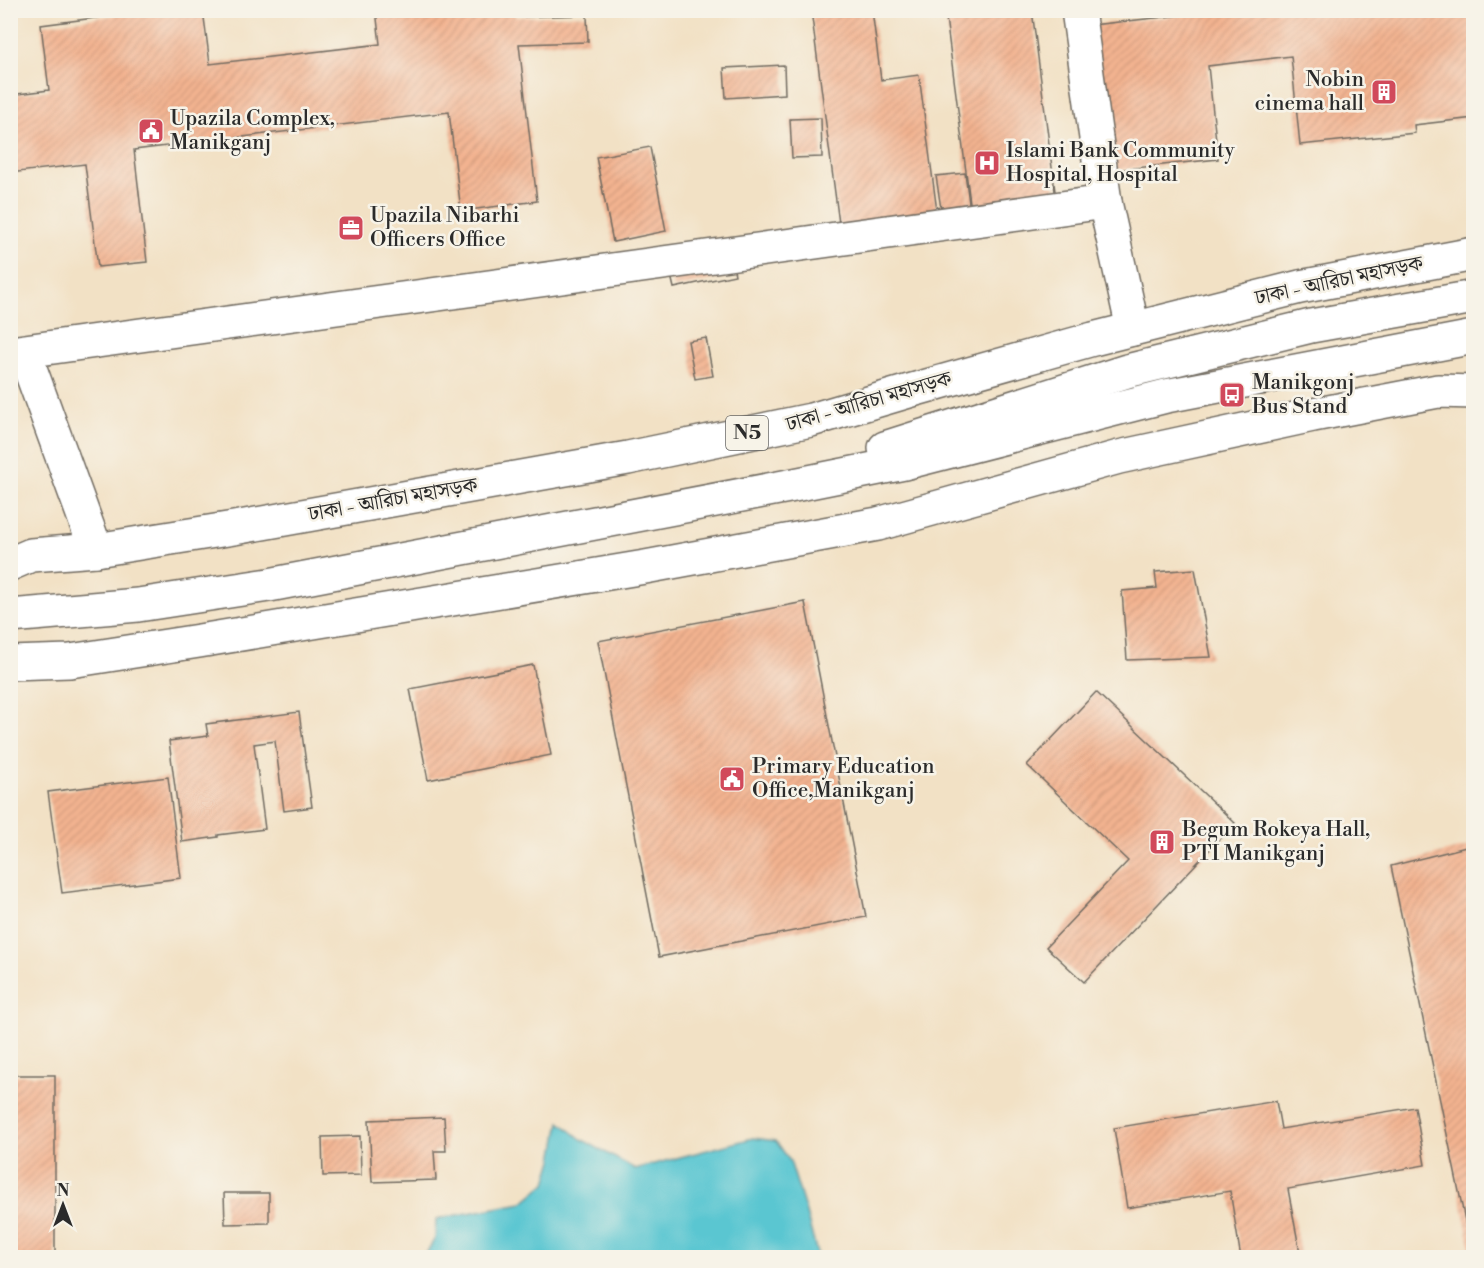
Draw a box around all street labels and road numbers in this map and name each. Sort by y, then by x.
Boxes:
street label: ঢাকা - আরিচা মহাসড়ক [1252,250,1426,312]
street label: ঢাকা - আরিচা মহাসড়ক [782,366,956,438]
road number: N5 [726,416,768,450]
street label: ঢাকা - আরিচা মহাসড়ক [306,472,481,528]

